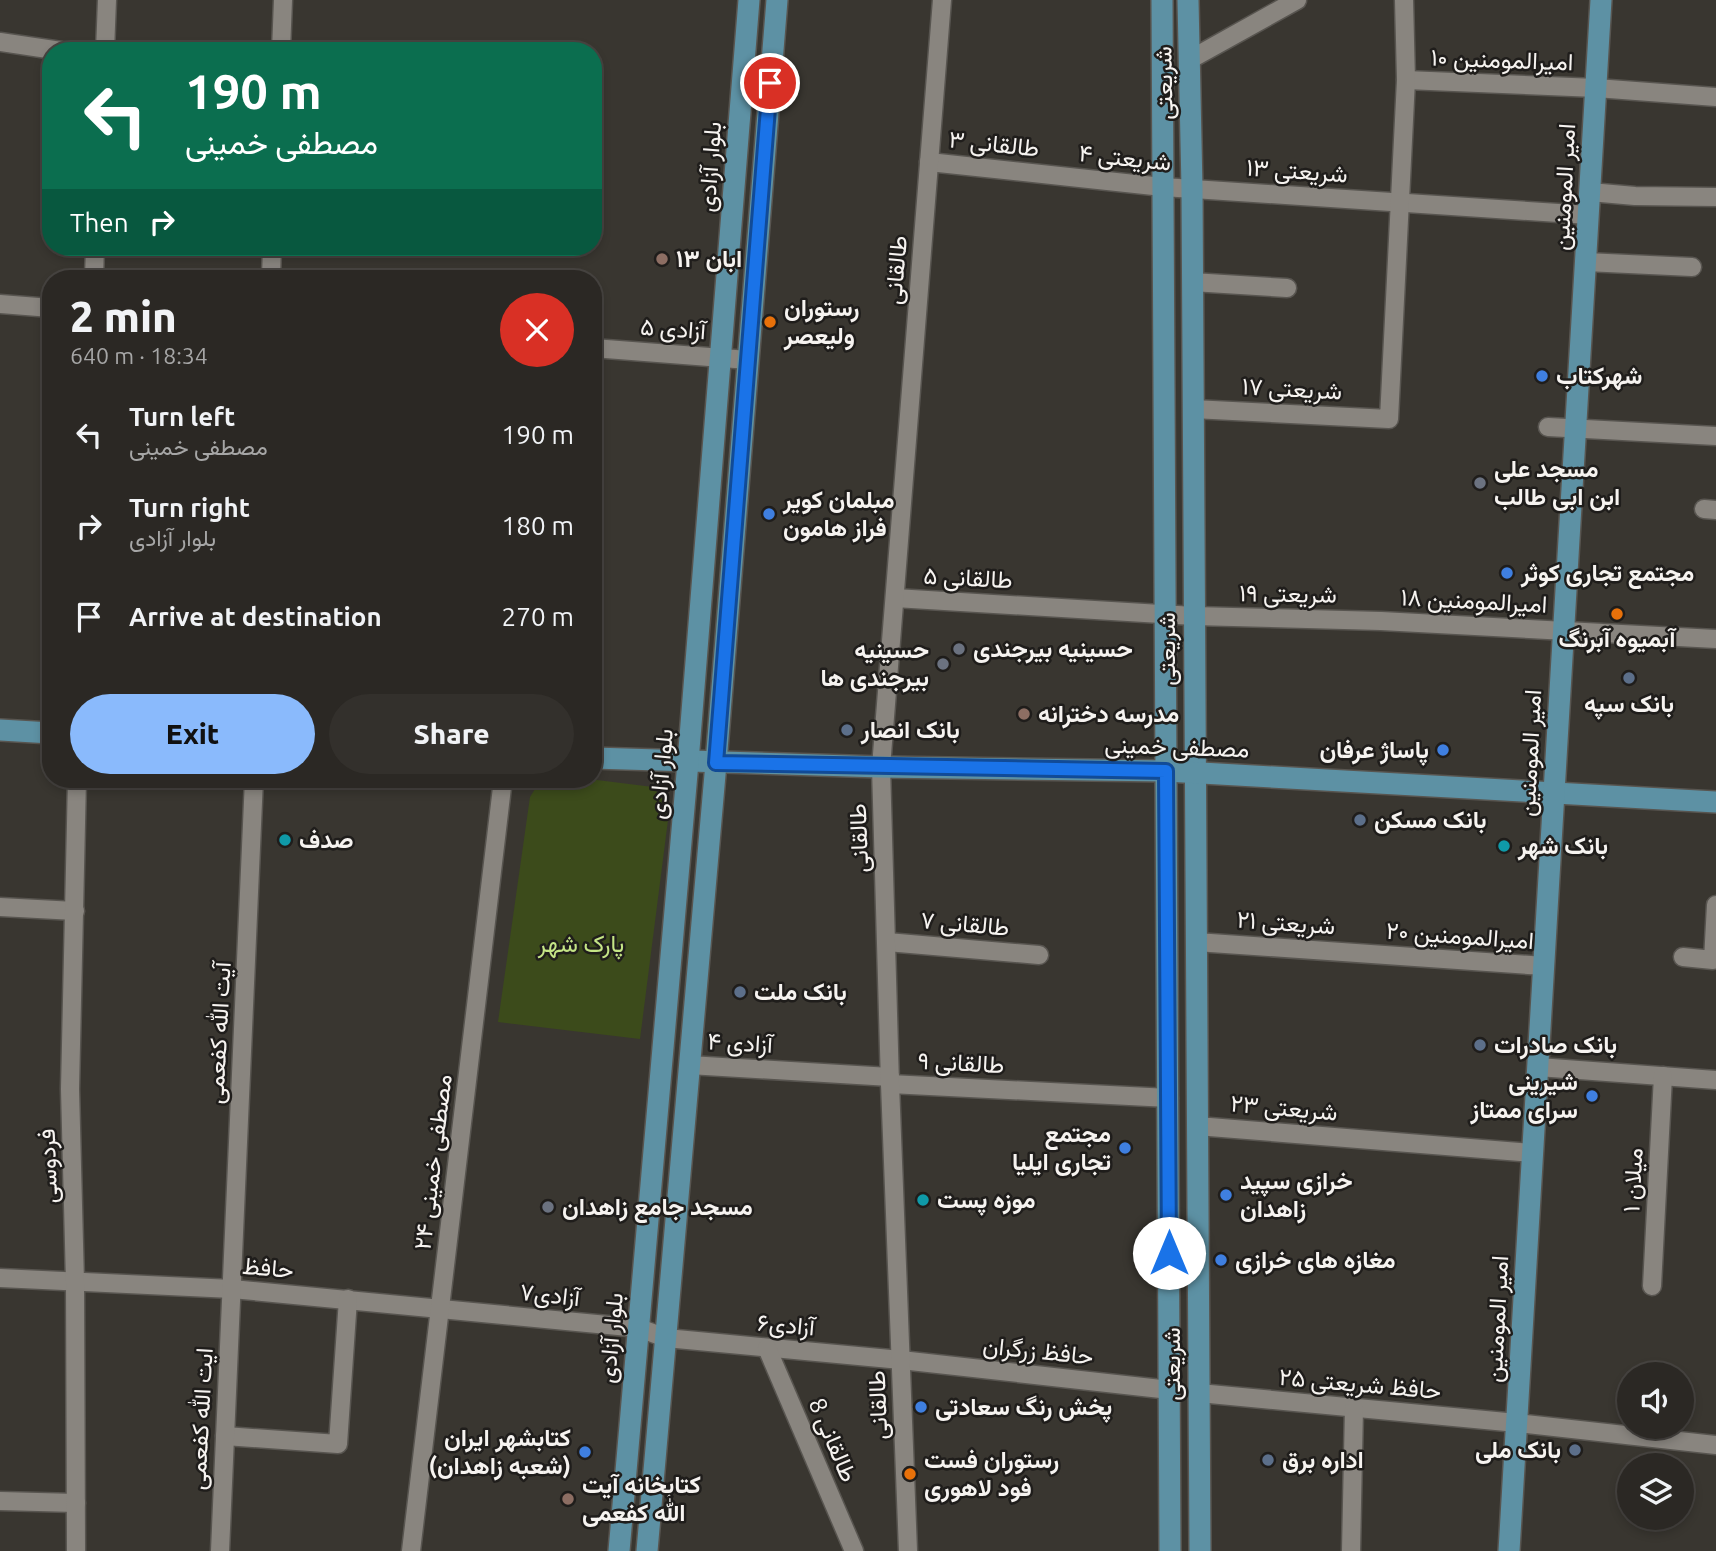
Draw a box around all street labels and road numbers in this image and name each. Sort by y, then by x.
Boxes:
street label: امیرالمومنین ۱۰ [1430,44,1574,77]
street label: شریعتی [1149,46,1180,120]
street label: بلوار آزادی [693,121,728,213]
street label: امیر المومنین [1547,123,1582,251]
street label: طالقانی ۳ [947,125,1041,163]
street label: شریعتی ۴ [1077,139,1173,178]
street label: شریعتی ۱۳ [1245,153,1349,190]
street label: طالقانی [879,234,913,306]
street label: آزادی ۵ [639,313,709,346]
street label: شریعتی ۱۷ [1241,372,1343,407]
street label: طالقانی ۵ [923,562,1013,594]
street label: شریعتی ۱۹ [1239,579,1337,610]
street label: امیرالمومنین ۱۸ [1400,583,1548,620]
street label: شریعتی [1153,612,1182,686]
street label: امیر المومنین [1513,689,1548,817]
street label: بلوار آزادی [643,728,680,821]
street label: مصطفی خمینی [1104,730,1250,764]
street label: طالقانی [844,803,874,873]
street label: طالقانی ۷ [919,906,1011,942]
street label: شریعتی ۲۱ [1236,906,1336,941]
street label: امیرالمومنین ۲۰ [1385,917,1535,956]
street label: آیت الله کفعمی [201,959,237,1105]
street label: آزادی ۴ [707,1027,776,1060]
street label: طالقانی ۹ [917,1047,1005,1079]
street label: مصطفی خمینی ۲۴ [408,1073,458,1251]
street label: شریعتی ۲۳ [1229,1089,1339,1128]
street label: فردوسی [33,1128,64,1204]
street label: میلان ۱ [1617,1147,1649,1213]
street label: حافظ [241,1252,295,1283]
street label: امیر المومنین [1480,1255,1515,1383]
street label: آزادی۷ [518,1278,584,1313]
street label: بلوار آزادی [593,1292,630,1385]
street label: آزادی۶ [756,1309,818,1343]
street label: شریعتی [1158,1327,1187,1401]
street label: حافظ زرگران [981,1331,1095,1372]
street label: ایت الله کفعمی [183,1347,219,1491]
street label: حافظ شریعتی ۲۵ [1278,1363,1442,1406]
street label: طالقانی [863,1370,893,1440]
street label: طالقانی 8 [803,1394,863,1486]

